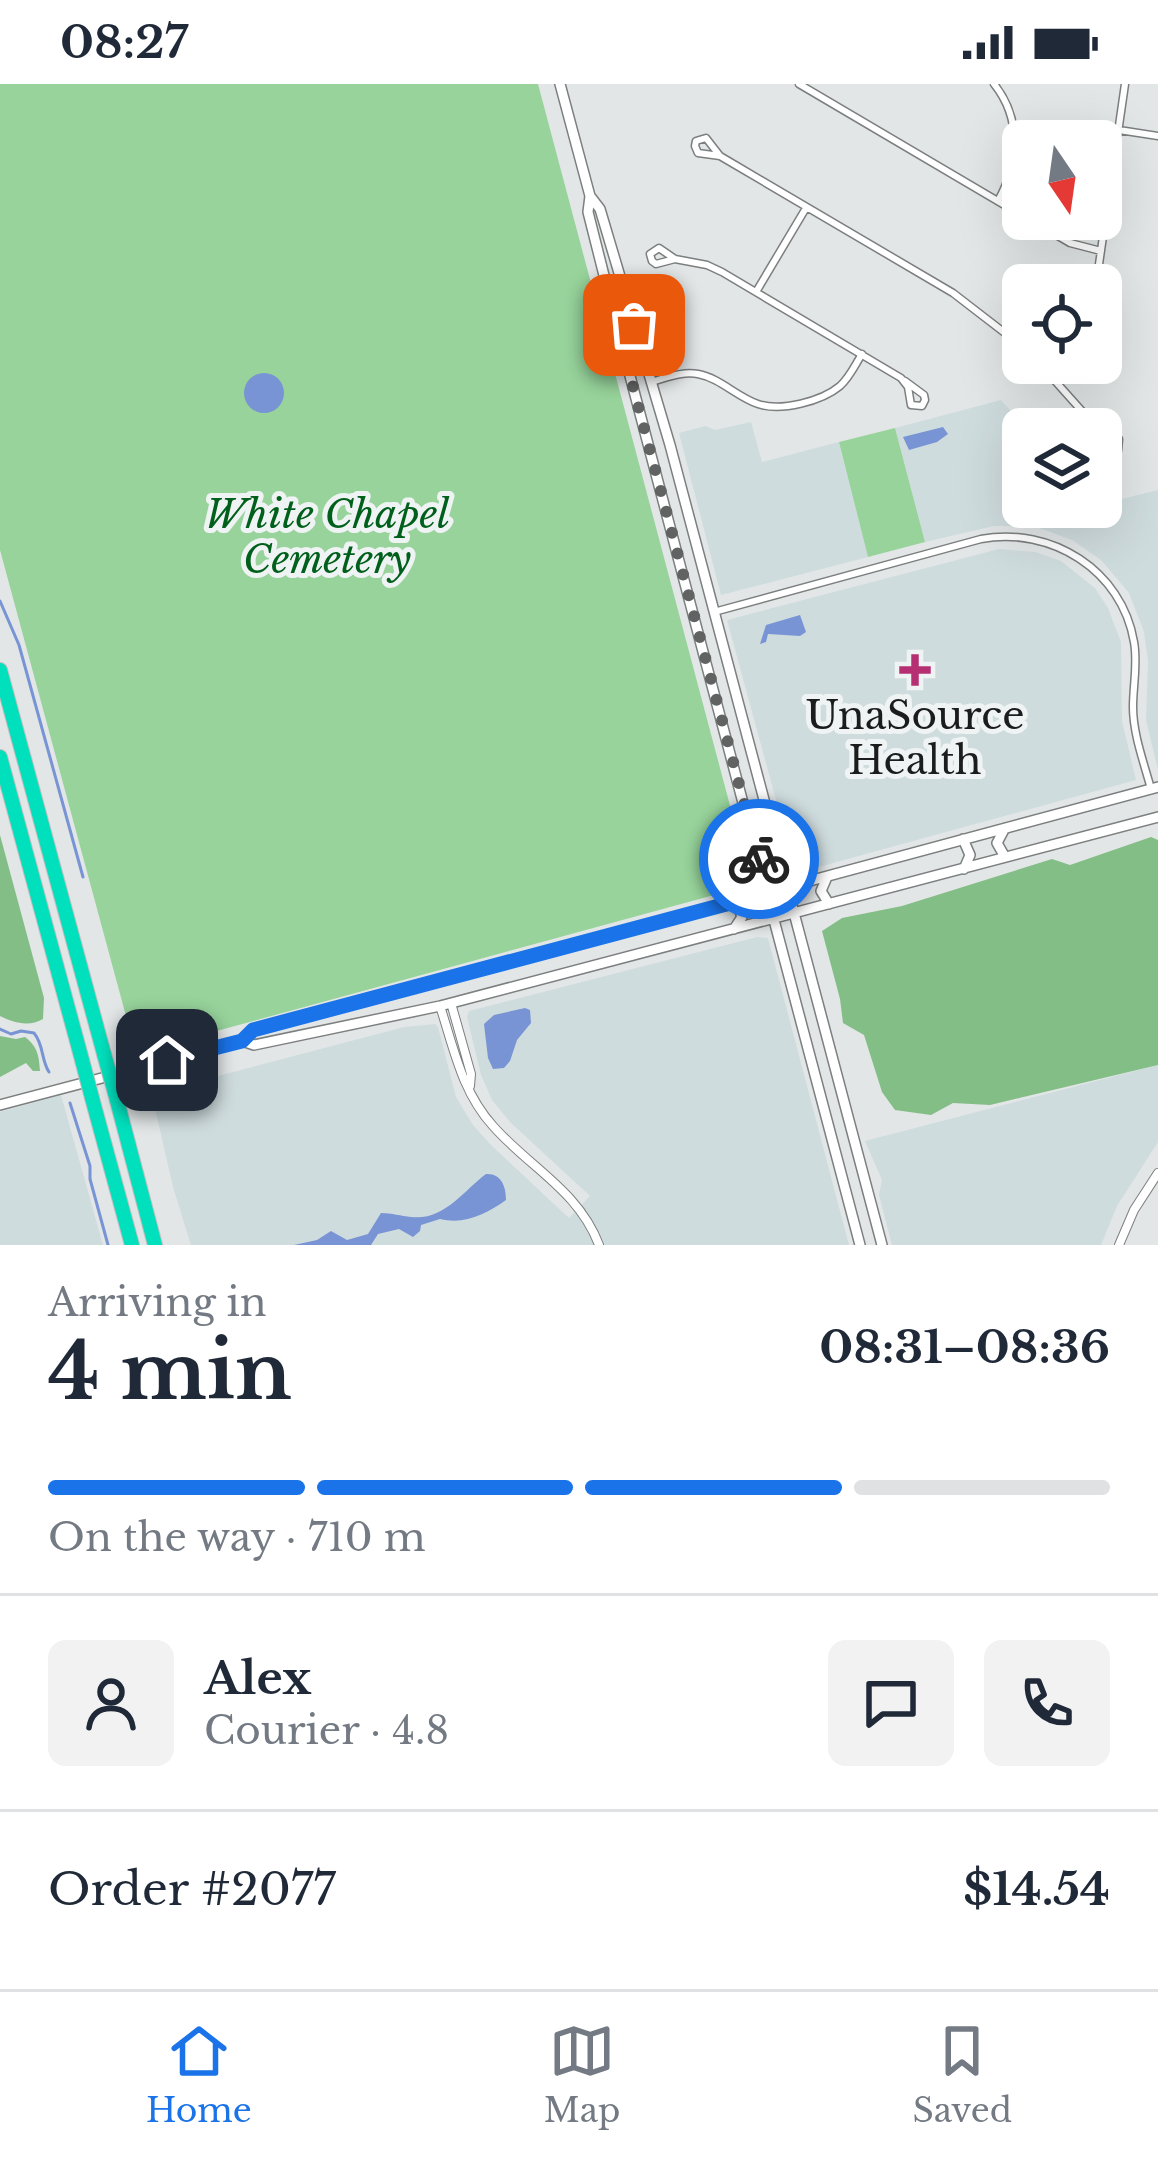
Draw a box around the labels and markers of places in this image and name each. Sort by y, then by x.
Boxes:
pin [583,274,685,376]
marker: UnaSource Health [899,654,931,686]
place label: UnaSource Health [805,691,1025,785]
pin [116,1009,218,1111]

